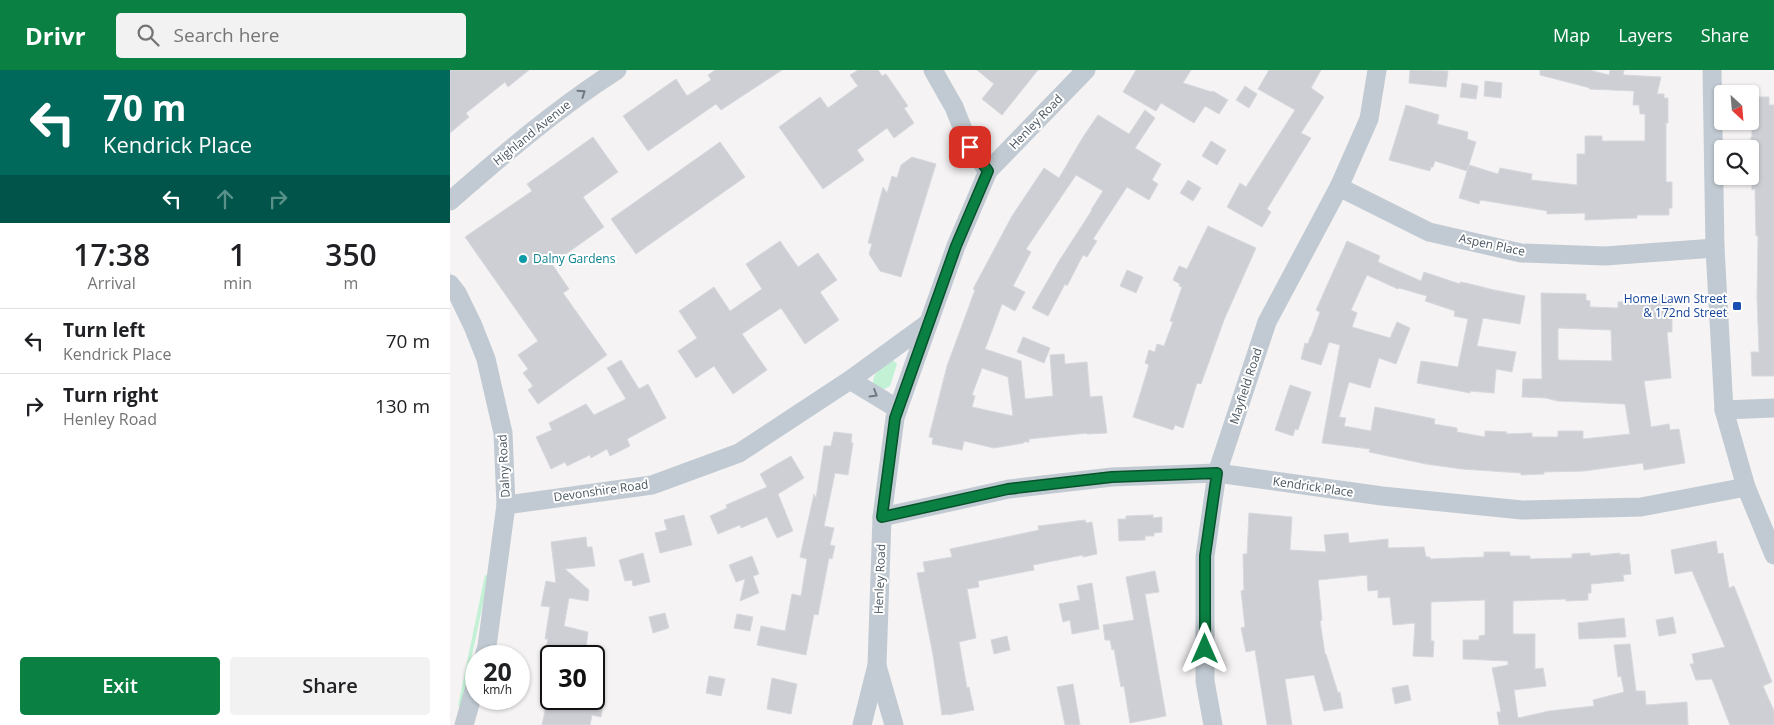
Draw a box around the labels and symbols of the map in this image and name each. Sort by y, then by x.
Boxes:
north arrow [1714,85,1759,130]
one-way arrow [576,90,586,99]
street label: Henley Road [1005,90,1066,153]
street label: Highland Avenue [489,96,574,169]
pin [949,126,991,168]
street label: Aspen Place [1457,229,1527,260]
place label: Dalny Gardens [533,250,616,267]
marker: Dalny Gardens [517,253,529,265]
place label: Home Lawn Street & 172nd Street [1624,290,1727,321]
marker: Home Lawn Street & 172nd Street [1731,300,1743,312]
street label: Mayfield Road [1225,345,1266,426]
one-way arrow [869,387,878,397]
street label: Dalny Road [493,434,514,498]
street label: Kendrick Place [1272,472,1355,501]
street label: Devonshire Road [552,475,649,506]
street label: Henley Road [870,543,889,614]
position arrow [1178,622,1230,674]
speed limit sign: 30 [540,645,605,710]

